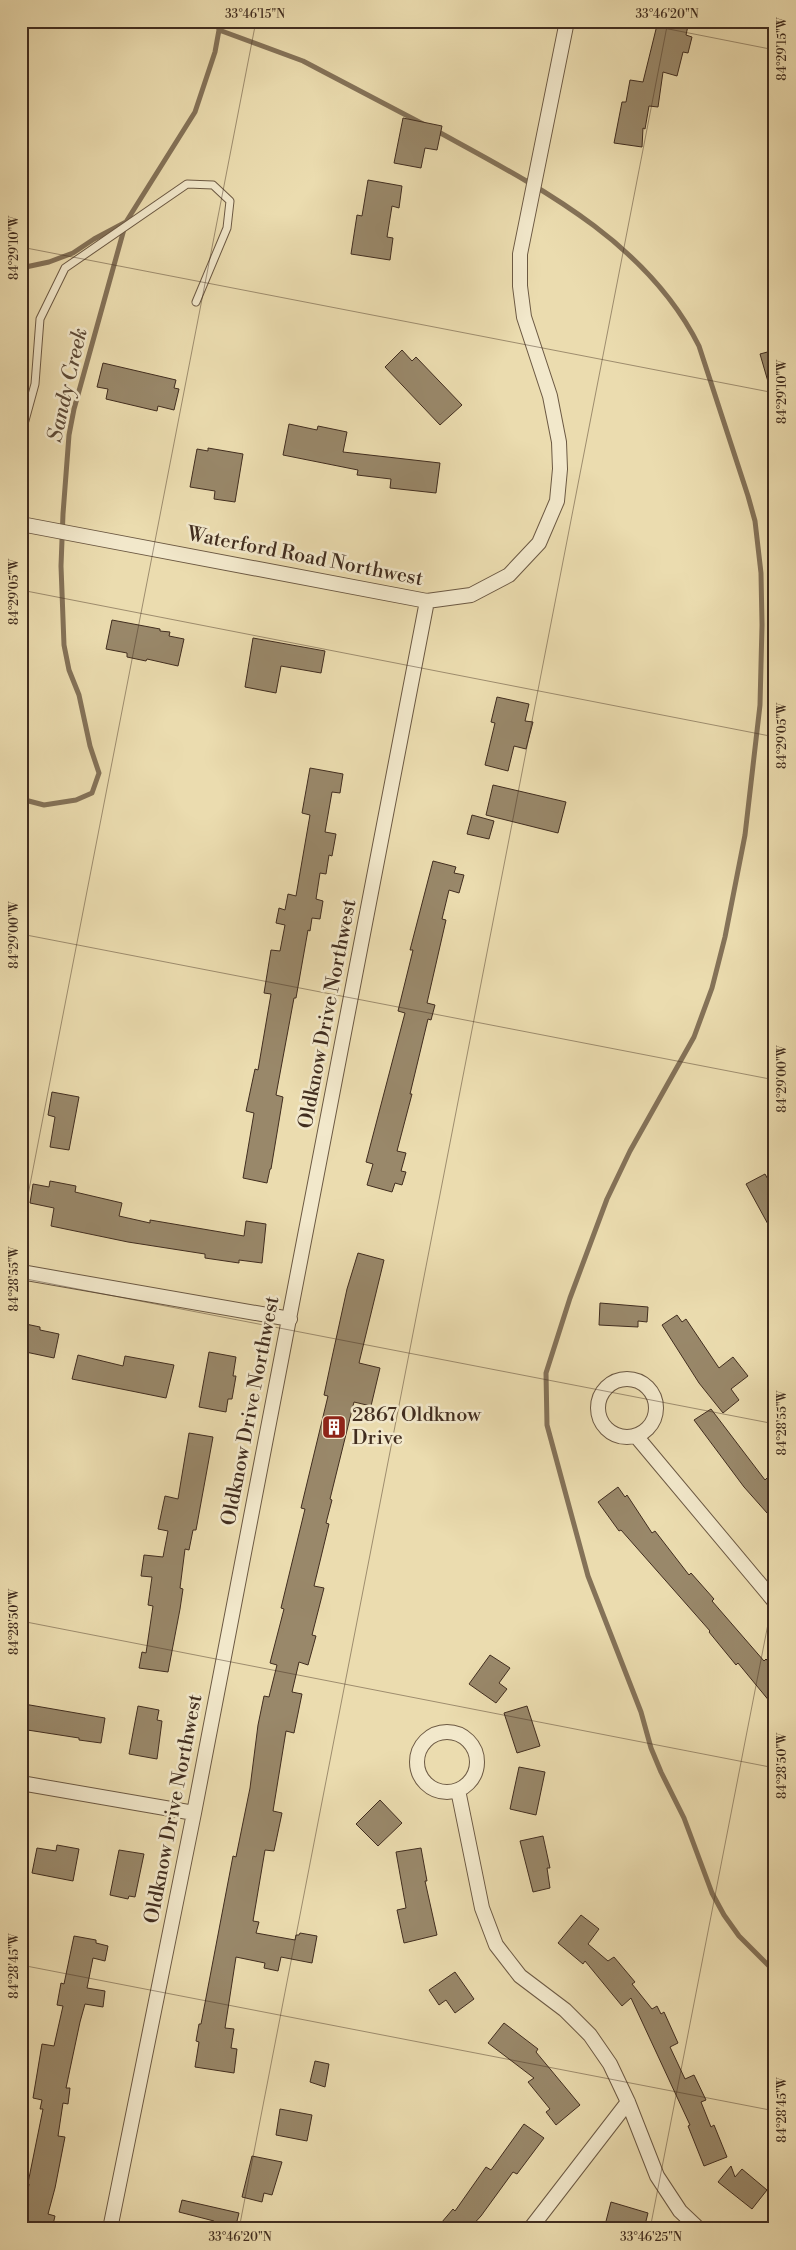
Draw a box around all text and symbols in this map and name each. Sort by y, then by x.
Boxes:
text: 33°46'15"N [225,7,285,22]
text: 33°46'20"N [635,7,699,22]
text: 84°29'15"W [775,16,790,81]
text: 84°29'10"W [7,215,22,280]
water label: Sandy Creek [42,325,94,445]
text: 84°29'10"W [775,359,790,424]
street label: Waterford Road Northwest [184,522,425,592]
text: 84°29'05"W [7,558,22,625]
text: 84°29'05"W [775,702,790,769]
street label: Oldknow Drive Northwest [293,897,363,1131]
text: 84°29'00"W [7,900,22,969]
text: 84°29'00"W [775,1044,790,1113]
text: 84°28'55"W [7,1245,22,1311]
street label: Oldknow Drive Northwest [216,1294,286,1528]
text: 84°28'55"W [775,1389,790,1455]
place label: 2867 Oldknow Drive [352,1403,482,1451]
building icon: 2867 Oldknow Drive [321,1414,347,1440]
text: 84°28'50"W [7,1588,22,1655]
street label: Oldknow Drive Northwest [139,1692,209,1926]
text: 84°28'50"W [775,1732,790,1799]
text: 84°28'45"W [7,1932,22,1999]
text: 84°28'45"W [775,2076,790,2143]
text: 33°46'20"N [208,2230,272,2245]
text: 33°46'25"N [620,2230,682,2245]

